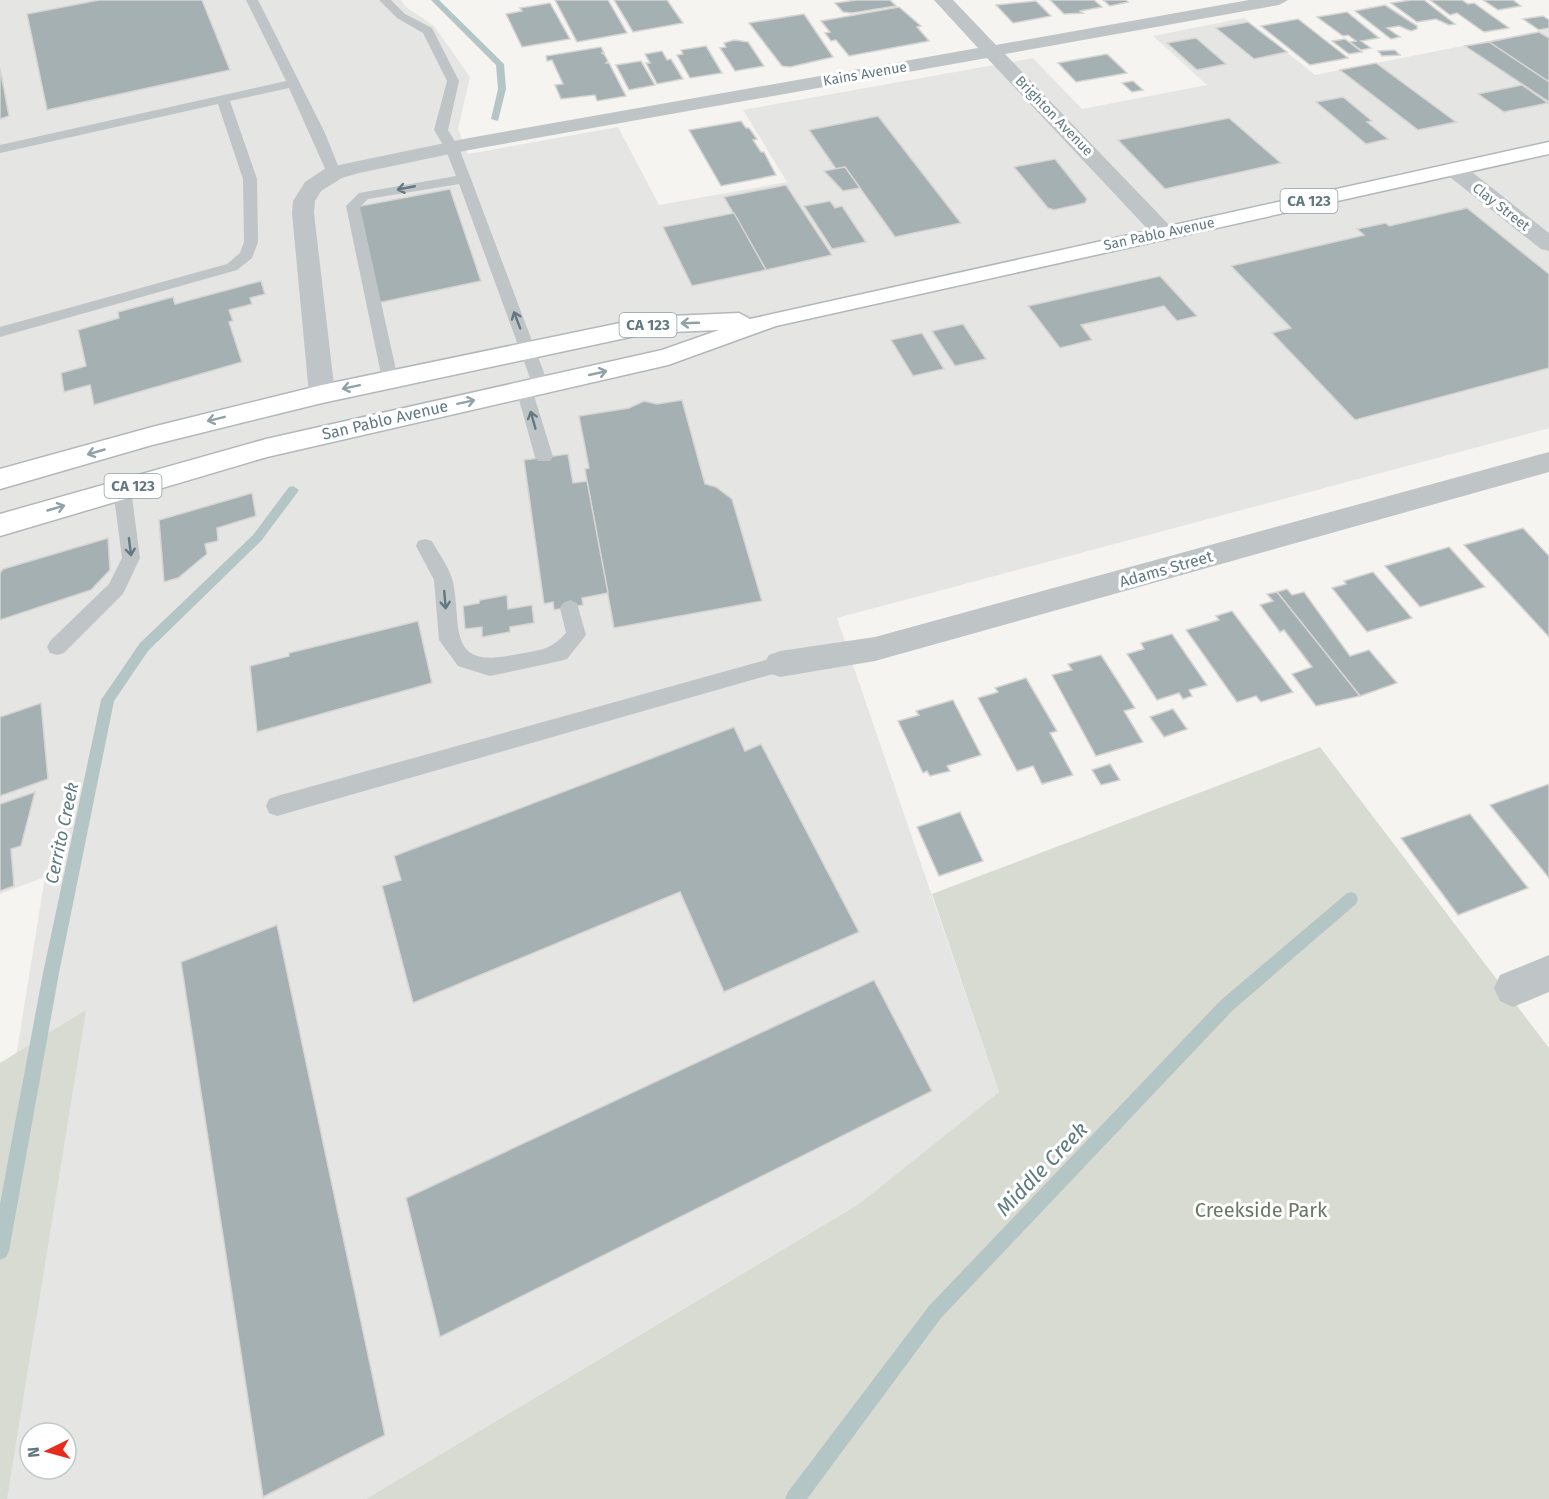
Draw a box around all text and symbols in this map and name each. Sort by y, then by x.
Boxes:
street label: Kains Avenue [822,58,908,90]
street label: Brighton Avenue [1012,72,1096,160]
street label: Clay Street [1469,179,1534,235]
one-way arrow [397,183,416,194]
road number: CA 123 [1280,189,1338,213]
street label: San Pablo Avenue [1102,214,1216,254]
one-way arrow [511,311,522,330]
road number: CA 123 [620,313,676,337]
one-way arrow [681,317,701,328]
one-way arrow [587,367,607,378]
one-way arrow [341,382,360,394]
street label: San Pablo Avenue [320,396,450,444]
one-way arrow [456,396,475,407]
one-way arrow [527,411,538,430]
one-way arrow [207,414,226,426]
one-way arrow [87,447,106,458]
road number: CA 123 [104,474,162,498]
one-way arrow [46,502,65,513]
one-way arrow [124,536,135,556]
street label: Adams Street [1117,547,1215,591]
one-way arrow [440,589,451,609]
water label: Cerrito Creek [41,780,84,886]
water label: Middle Creek [991,1117,1093,1221]
park label: Creekside Park [1195,1198,1328,1222]
north arrow [18,1421,78,1481]
text: N [24,1446,43,1458]

